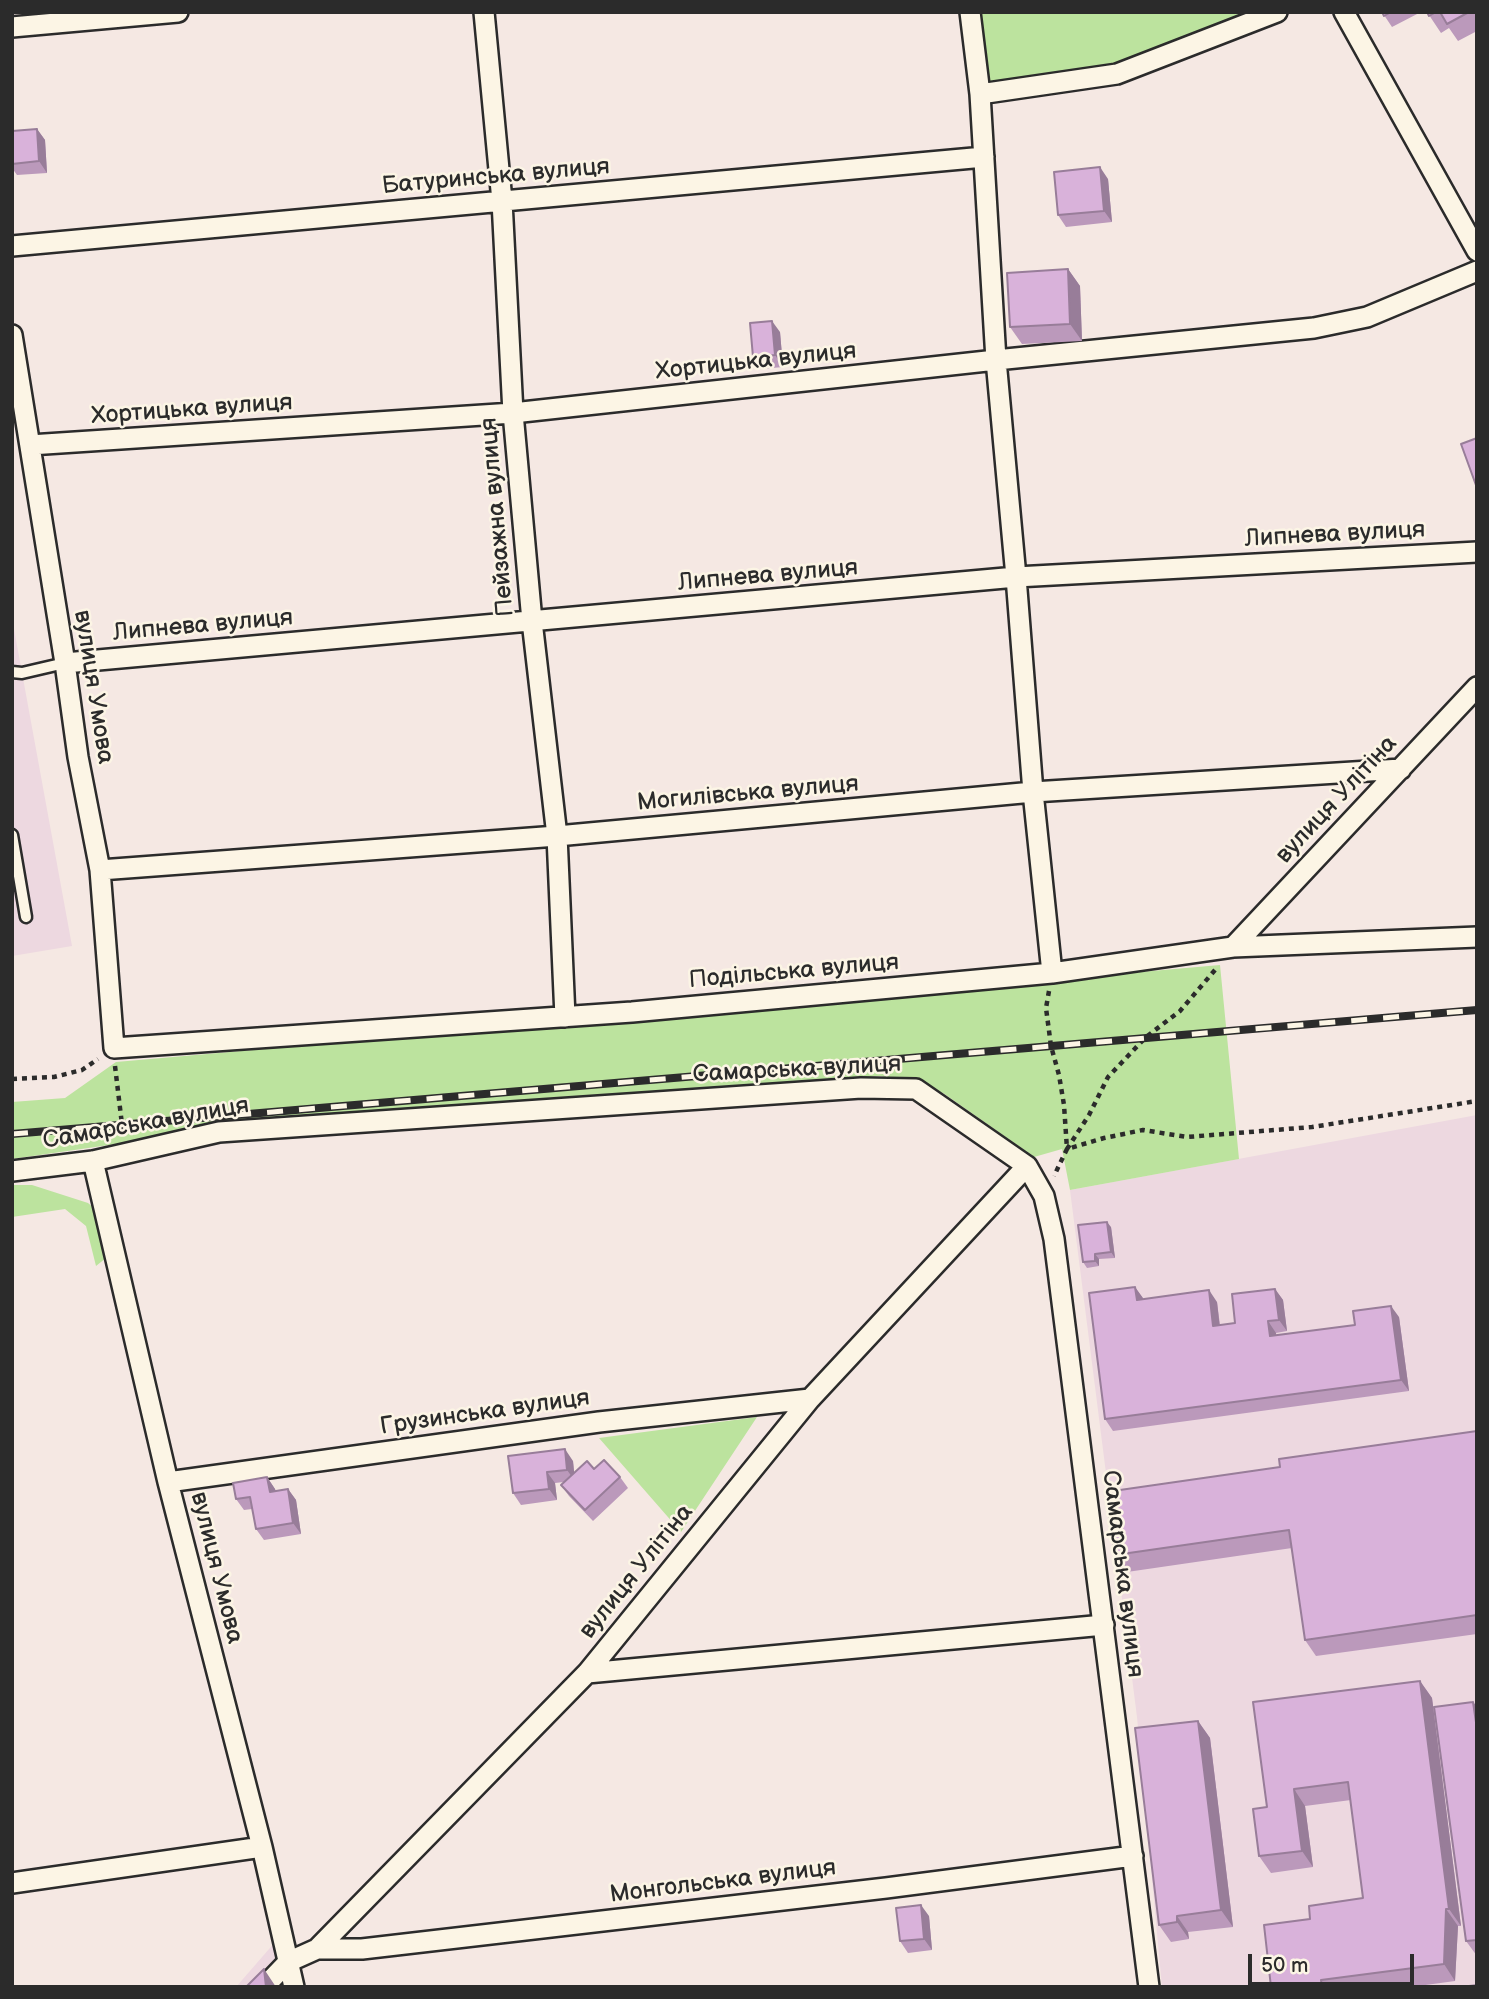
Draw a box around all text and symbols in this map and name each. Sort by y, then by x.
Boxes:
street label: Батуринська вулиця [381,153,611,201]
street label: Хортицька вулиця [654,337,858,387]
street label: Хортицька вулиця [90,389,294,431]
street label: Пейзажна вулиця [475,416,521,618]
street label: Липнева вулиця [1244,516,1426,554]
street label: Липнева вулиця [677,554,859,598]
street label: Липнева вулиця [112,604,294,648]
street label: вулиця Умова [67,608,119,766]
street label: вулиця Улітіна [1270,730,1404,870]
street label: Могилівська вулиця [636,770,860,818]
street label: Подільська вулиця [688,948,900,996]
street label: Самарська вулиця [692,1050,902,1090]
street label: Самарська вулиця [41,1092,251,1156]
street label: Грузинська вулиця [378,1384,592,1442]
street label: Самарська вулиця [1095,1469,1149,1679]
street label: вулиця Умова [183,1489,249,1647]
street label: вулиця Улітіна [574,1499,700,1645]
street label: Монгольська вулиця [608,1854,838,1910]
scale bar [1251,1940,1417,1984]
text: 50 m [1261,1953,1308,1978]

